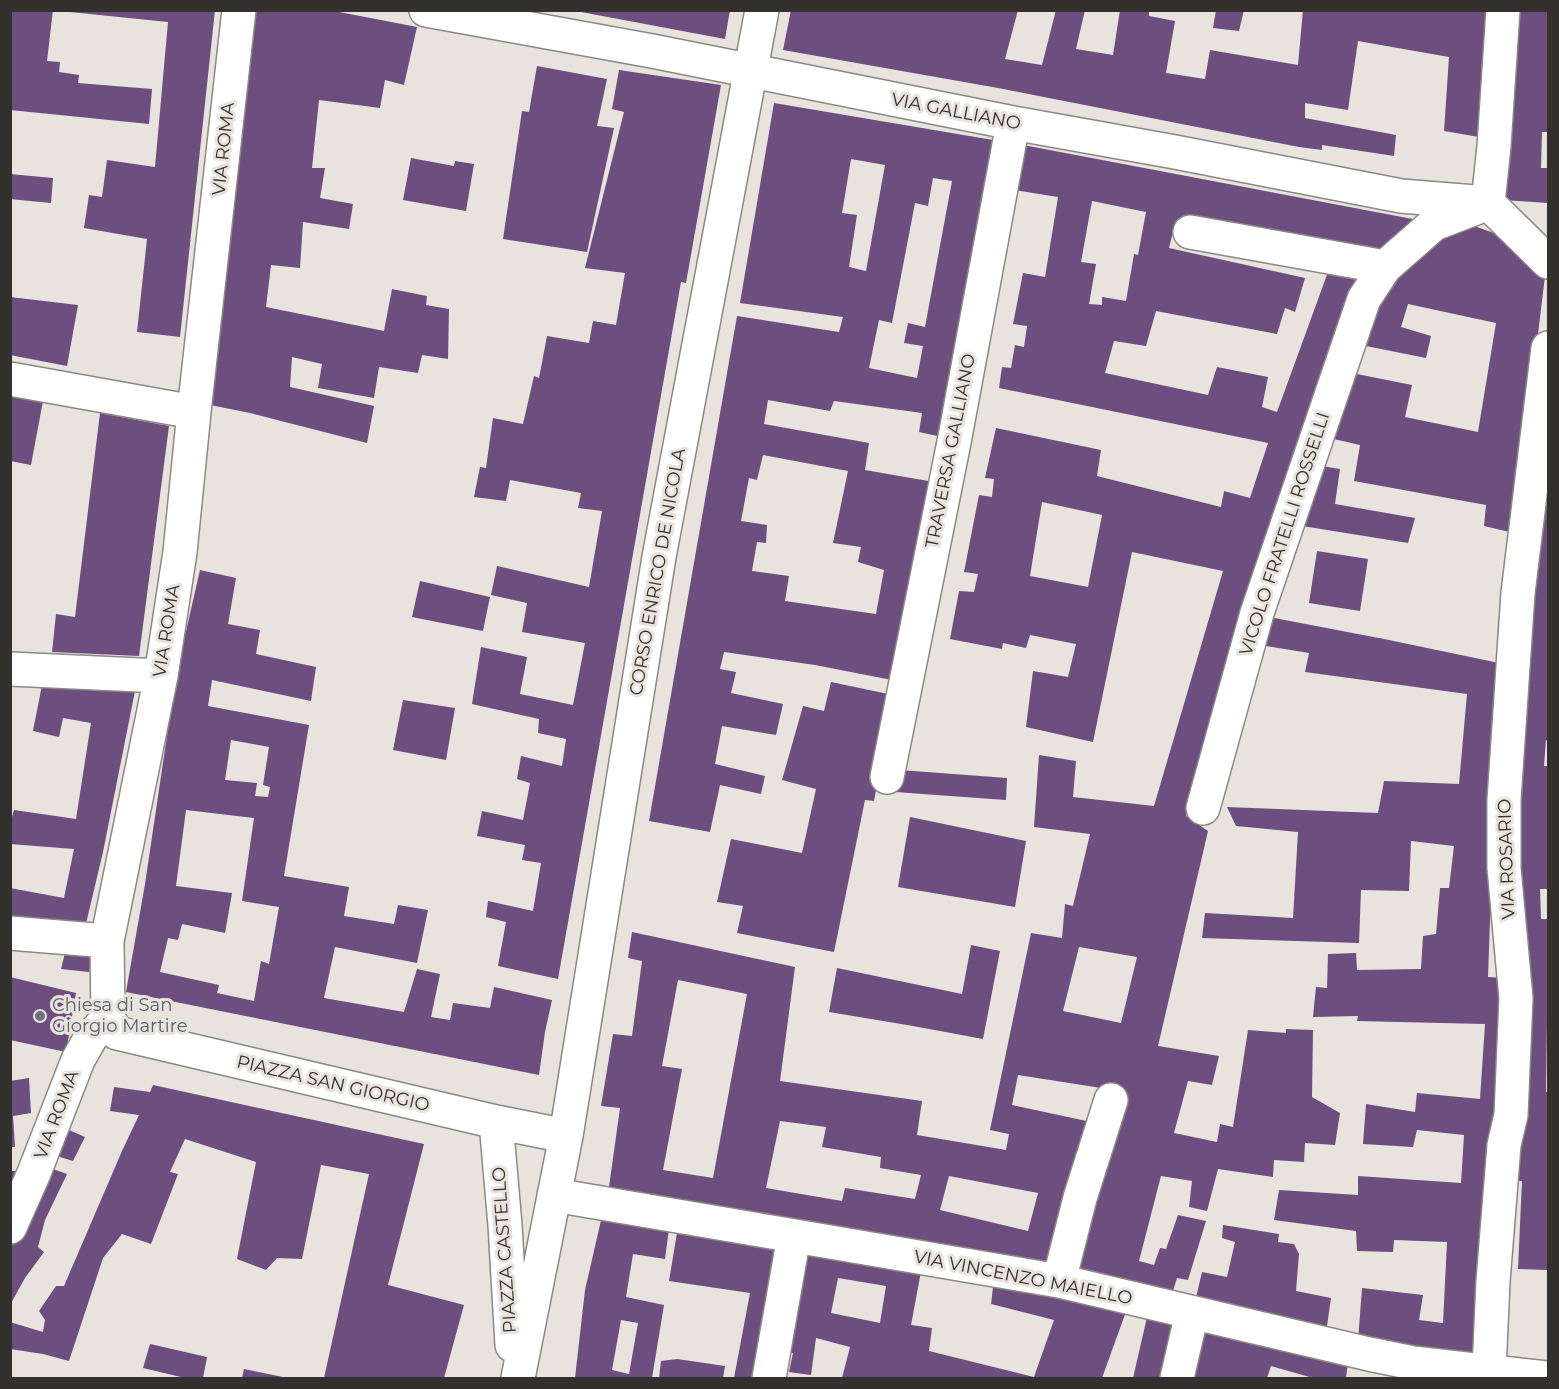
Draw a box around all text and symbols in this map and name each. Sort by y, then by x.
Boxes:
street label: VIA GALLIANO [889,89,1023,135]
street label: VIA ROMA [208,101,240,197]
street label: TRAVERSA GALLIANO [922,352,980,550]
street label: VICOLO FRATELLI ROSSELLI [1235,410,1335,658]
street label: CORSO ENRICO DE NICOLA [626,447,690,697]
street label: VIA ROMA [149,583,185,679]
street label: VIA ROSARIO [1494,798,1520,920]
place label: Chiesa di San Giorgio Martire [52,995,188,1038]
marker: Chiesa di San Giorgio Martire [33,1009,47,1023]
street label: PIAZZA SAN GIORGIO [234,1051,432,1117]
street label: VIA ROMA [30,1067,84,1163]
street label: PIAZZA CASTELLO [488,1166,522,1334]
street label: VIA VINCENZO MAIELLO [912,1246,1134,1310]

